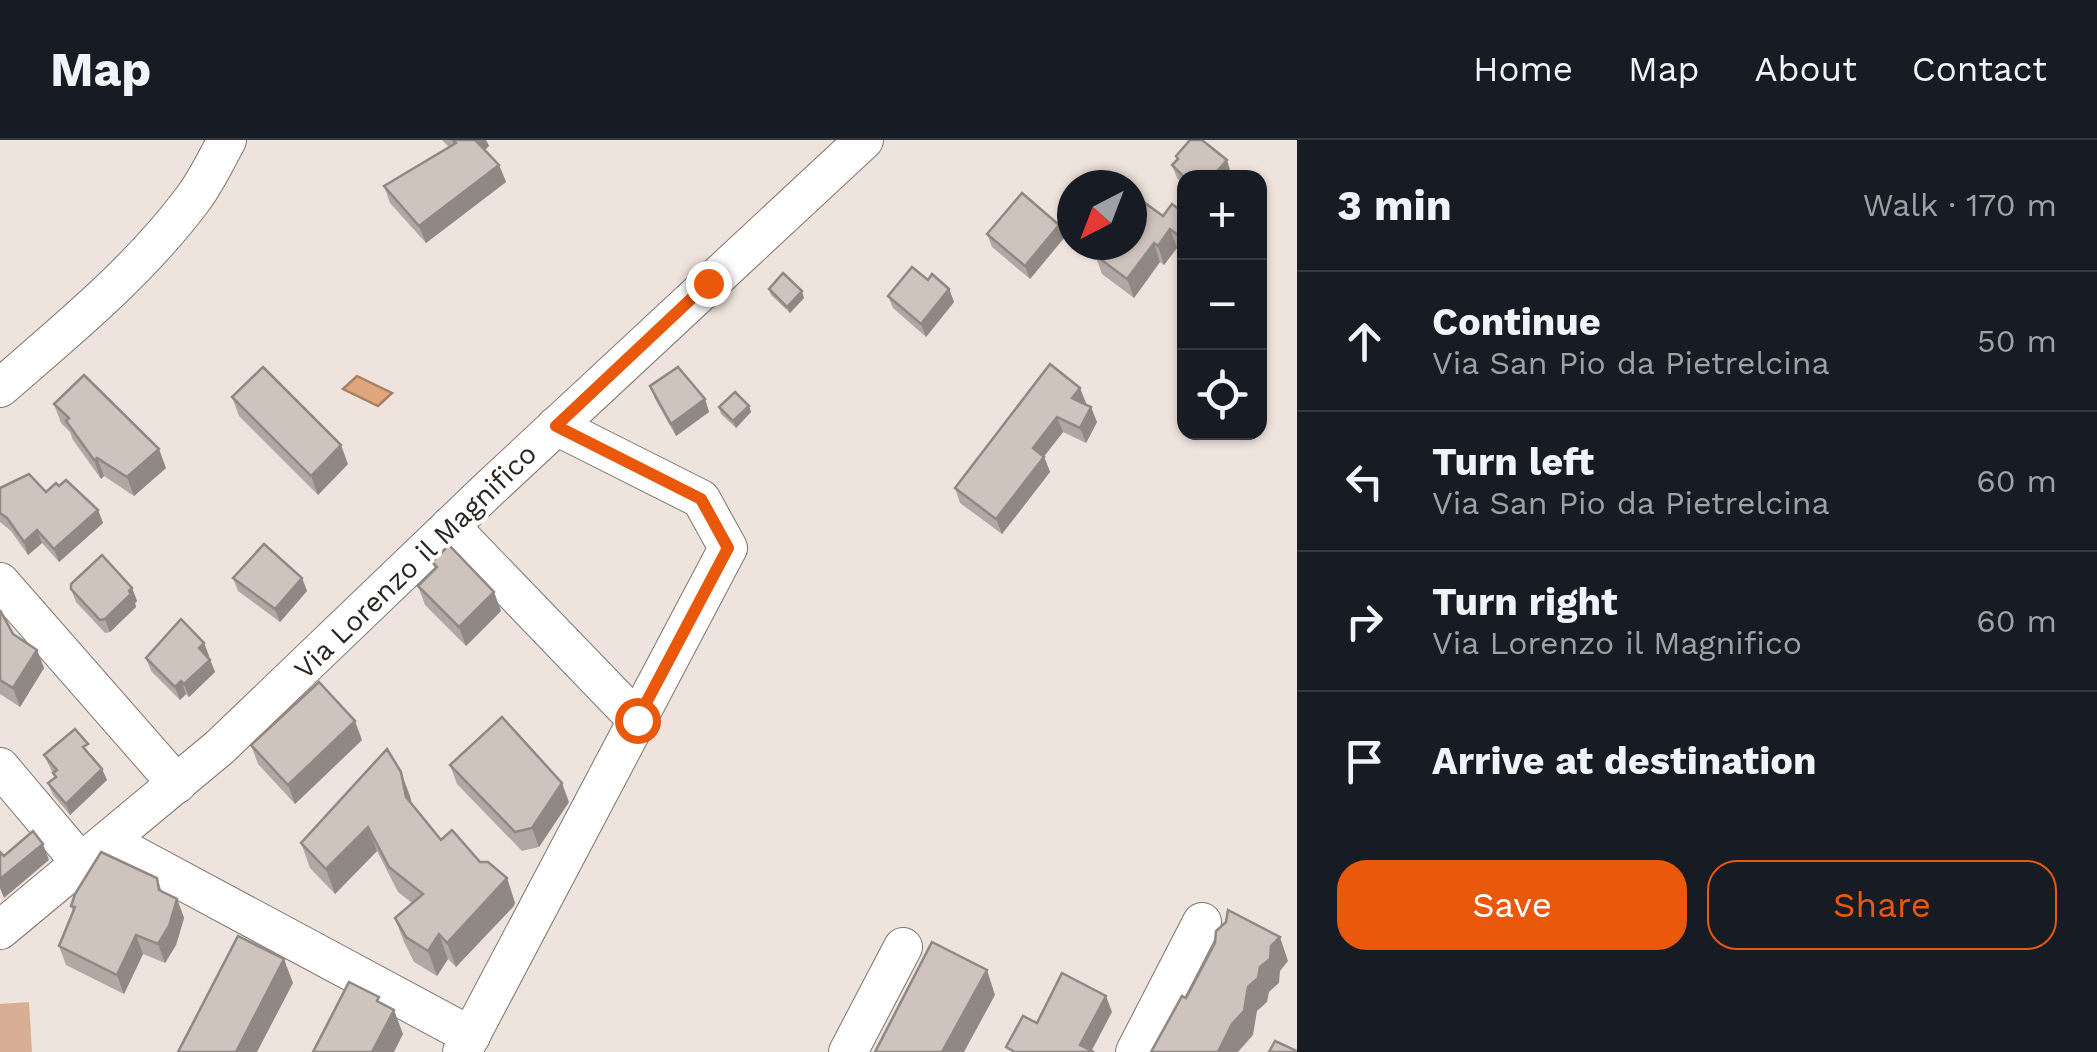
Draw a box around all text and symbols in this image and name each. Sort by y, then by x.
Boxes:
text: Map [50,41,151,98]
text: Home [1473,48,1573,90]
text: Map [1628,48,1700,90]
text: About [1755,48,1857,90]
text: Contact [1912,48,2047,90]
north arrow [1057,170,1147,260]
map controls [1177,170,1267,440]
button: + [1177,170,1267,260]
text: 3 min [1337,181,1452,230]
text: Walk · 170 m [1863,186,2057,224]
button: − [1177,260,1267,350]
route end [686,261,732,307]
text: Continue [1432,300,1601,344]
icon: ahead [1337,314,1392,369]
text: 50 m [1977,322,2057,360]
text: Via San Pio da Pietrelcina [1432,344,1830,382]
button: locate [1177,350,1267,440]
street label: Via Lorenzo il Magnifico [287,437,543,686]
text: Turn left [1432,440,1594,484]
icon: left [1337,454,1392,509]
text: 60 m [1976,462,2057,500]
text: Via San Pio da Pietrelcina [1432,484,1830,522]
text: Turn right [1432,580,1618,624]
icon: right [1337,594,1392,649]
text: 60 m [1976,602,2057,640]
text: Via Lorenzo il Magnifico [1432,624,1802,662]
route start [615,698,661,744]
icon: arrive [1337,734,1392,789]
text: Arrive at destination [1432,739,1817,783]
button: Save [1337,860,1687,950]
button: Share [1707,860,2057,950]

